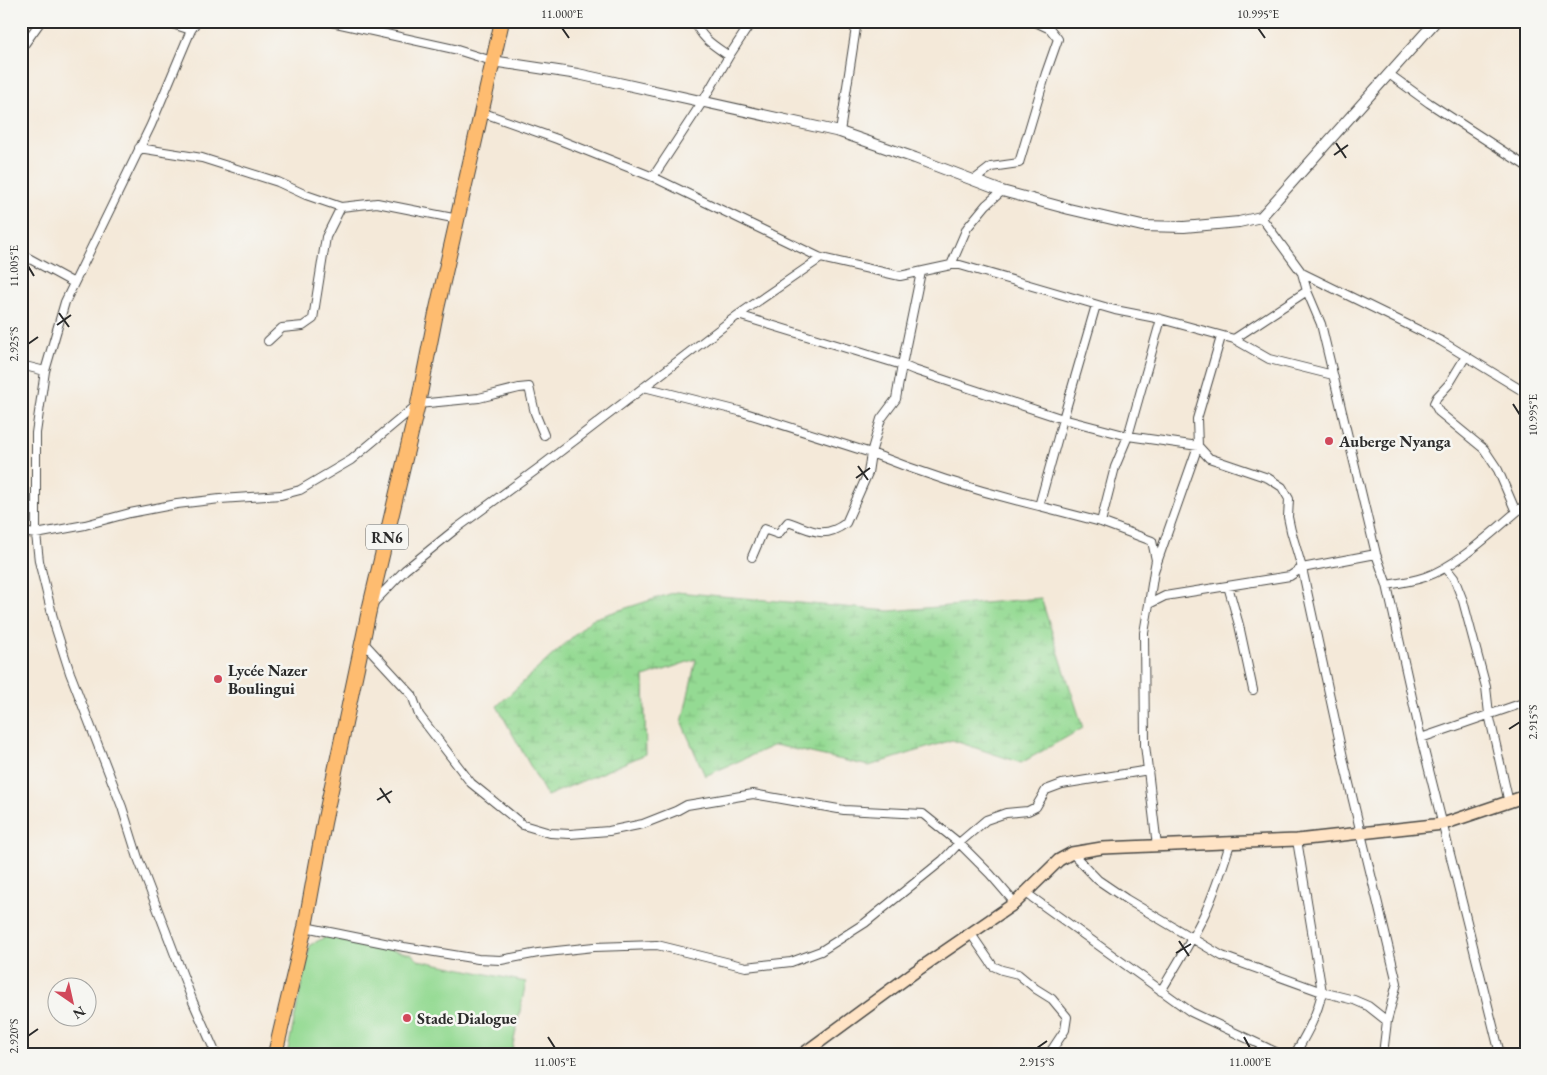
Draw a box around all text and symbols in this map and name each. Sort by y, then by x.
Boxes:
text: 11.000°E [541,6,583,22]
text: 10.995°E [1237,6,1279,22]
text: 11.005°E [6,245,22,287]
text: 2.925°S [6,326,22,361]
text: 10.995°E [1525,394,1541,436]
place label: Auberge Nyanga [1338,431,1452,452]
marker: Auberge Nyanga [1323,435,1335,447]
road number: RN6 [366,524,408,550]
place label: Lycée Nazer Boulingui [228,660,308,699]
marker: Lycée Nazer Boulingui [212,673,224,685]
text: 2.915°S [1525,704,1541,739]
north arrow [48,978,98,1028]
text: N [69,1002,89,1024]
place label: Stade Dialogue [417,1008,517,1029]
marker: Stade Dialogue [401,1012,413,1024]
text: 2.920°S [6,1018,22,1053]
text: 11.005°E [534,1054,576,1070]
text: 2.915°S [1020,1054,1055,1070]
text: 11.000°E [1229,1054,1271,1070]

